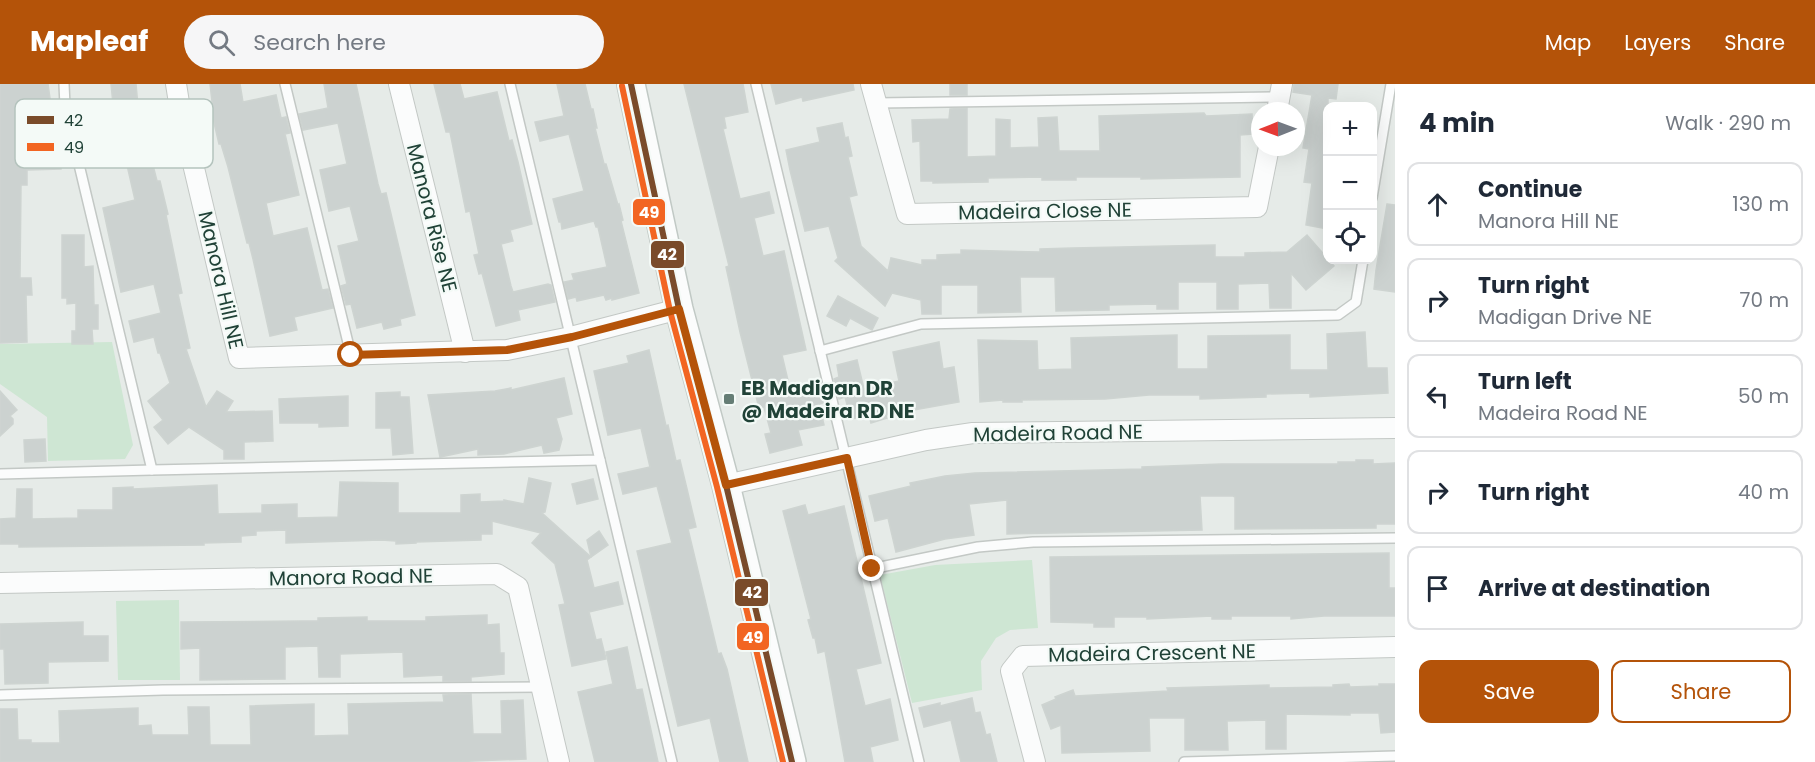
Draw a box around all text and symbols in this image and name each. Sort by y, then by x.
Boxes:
search box [184,15,604,69]
text: Mapleaf [30,22,148,61]
icon: search [205,26,238,59]
text: Search here [253,27,386,58]
text: Map [1545,28,1591,57]
text: Layers [1624,28,1691,57]
text: Share [1724,28,1785,57]
legend [15,99,213,168]
north arrow [1251,102,1305,156]
map controls [1323,102,1377,264]
button: + [1323,102,1377,156]
text: 4 min [1419,105,1495,141]
text: 42 [64,109,83,132]
text: Walk · 290 m [1665,109,1791,137]
text: 49 [64,136,84,159]
street label: Manora Rise NE [400,141,464,295]
button: − [1323,156,1377,210]
text: Continue [1478,174,1582,205]
icon: ahead [1421,188,1454,221]
text: 130 m [1732,190,1789,218]
street label: Madeira Close NE [958,195,1132,227]
line badge: 49 [632,198,666,226]
text: 49 [639,201,659,224]
text: Manora Hill NE [1478,207,1619,235]
street label: Manora Hill NE [192,208,250,352]
button: locate [1323,210,1377,264]
line badge: 42 [650,240,685,269]
text: 42 [657,243,677,266]
text: Turn right [1478,270,1589,301]
icon: right [1421,284,1454,317]
text: 70 m [1740,286,1789,314]
text: Madigan Drive NE [1478,303,1652,331]
route start [337,341,363,367]
text: Turn left [1478,366,1572,397]
place label: EB Madigan DR @ Madeira RD NE [741,374,915,425]
icon: left [1421,380,1454,413]
text: 50 m [1738,382,1789,410]
marker: EB Madigan DR @ Madeira RD NE [722,392,736,406]
text: Madeira Road NE [1478,399,1648,427]
street label: Madeira Road NE [973,418,1143,448]
icon: right [1421,476,1454,509]
text: Turn right [1478,477,1589,508]
text: 40 m [1738,478,1789,506]
route end [858,555,884,581]
street label: Manora Road NE [269,562,433,592]
icon: arrive [1421,572,1454,605]
text: Arrive at destination [1478,573,1710,604]
line badge: 42 [734,578,769,607]
text: 42 [742,581,762,604]
line badge: 49 [736,622,770,651]
text: 49 [743,626,763,649]
street label: Madeira Crescent NE [1048,637,1256,669]
button: Save [1419,660,1599,723]
button: Share [1611,660,1791,723]

